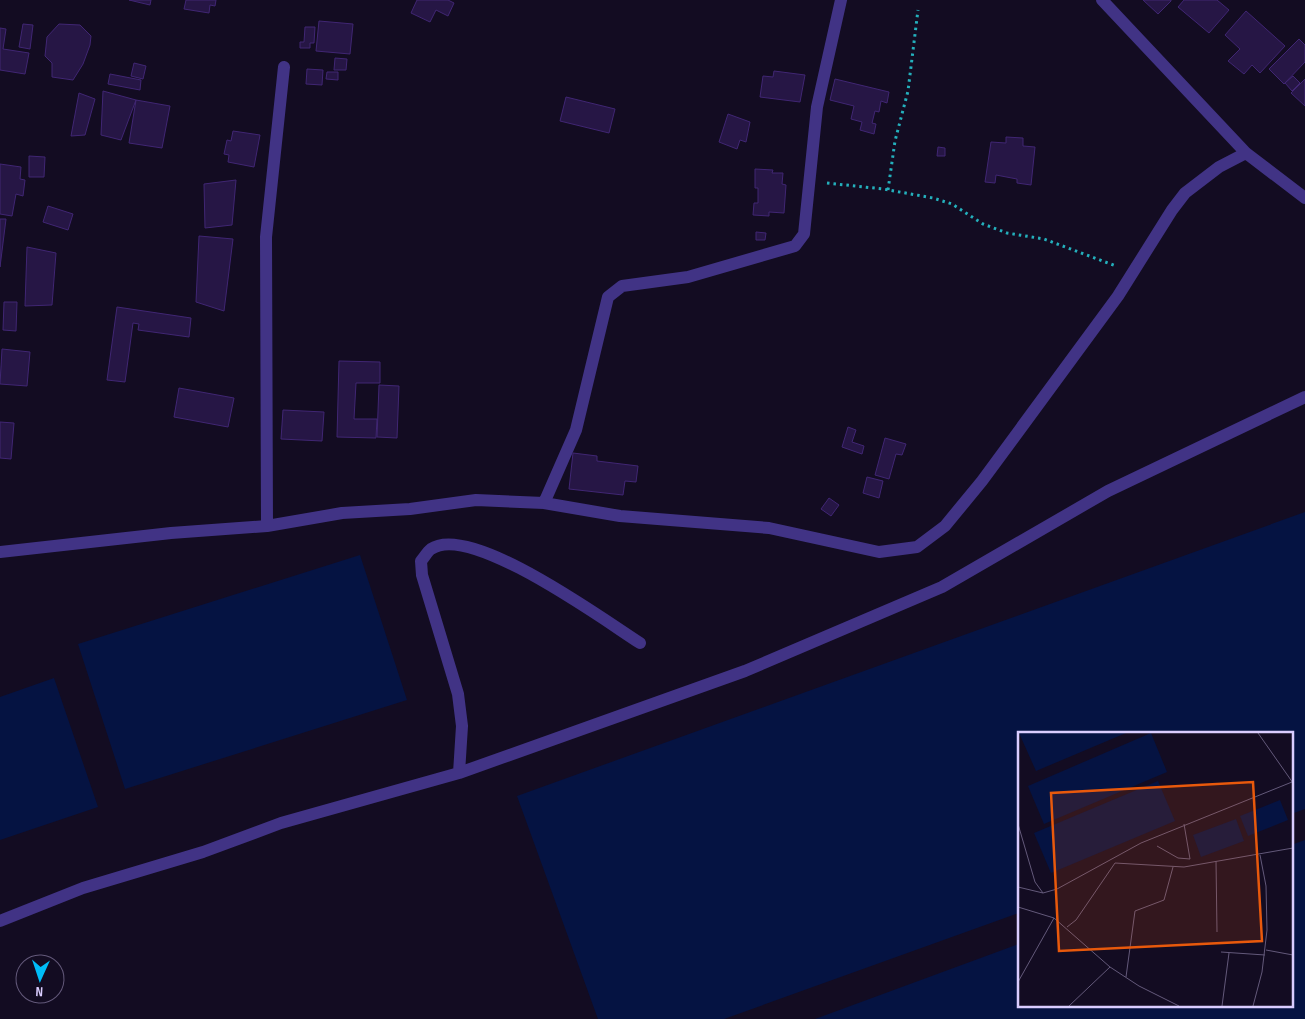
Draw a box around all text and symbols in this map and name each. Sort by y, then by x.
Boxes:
inset map [1018,732,1292,1006]
north arrow [15,954,65,1004]
text: N [35,983,44,1000]

